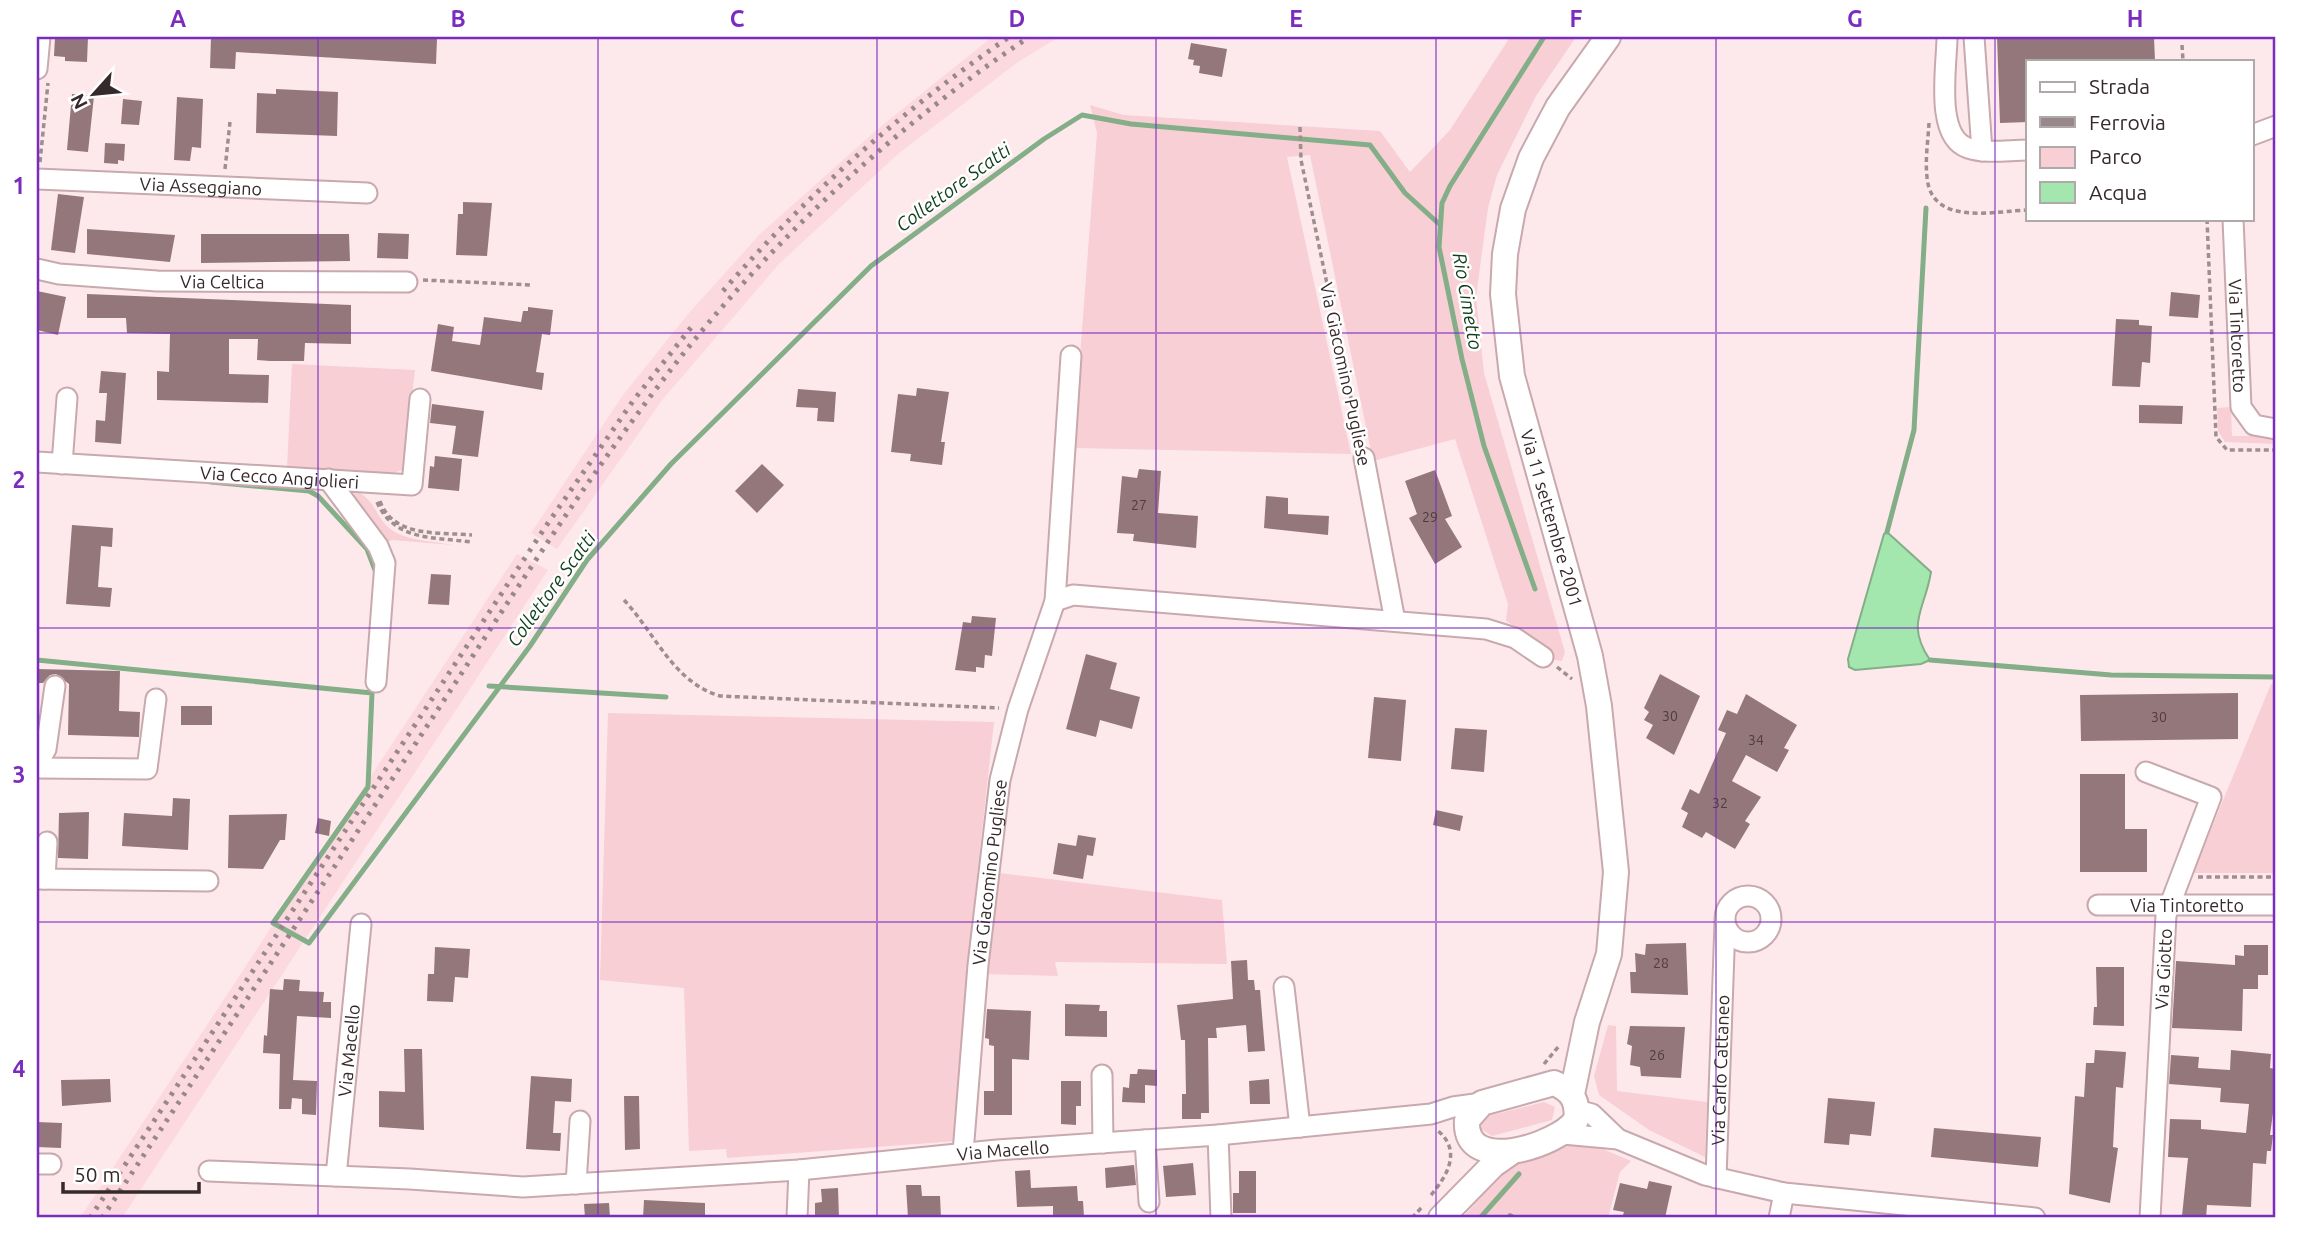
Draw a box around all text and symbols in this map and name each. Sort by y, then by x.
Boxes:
text: A [170,6,186,31]
text: B [450,6,466,31]
text: C [730,6,745,31]
text: D [1009,6,1025,31]
text: E [1289,6,1303,31]
text: F [1570,6,1583,31]
text: G [1847,6,1863,31]
text: H [2127,6,2143,31]
north arrow [60,60,130,130]
legend [2026,60,2254,220]
text: Strada [2089,74,2150,98]
text: N [66,90,92,113]
text: Ferrovia [2089,110,2166,134]
water label: Collettore Scatti [891,137,1016,236]
text: Parco [2089,144,2142,168]
text: 1 [13,173,25,198]
street label: Via Asseggiano [139,173,262,199]
text: Acqua [2089,180,2147,204]
water label: Rio Cimetto [1449,251,1487,351]
street label: Via Celtica [180,271,264,291]
street label: Via Tintoretto [2226,279,2250,393]
street label: Via Giacomino Pugliese [1317,280,1375,468]
street label: Via 11 settembre 2001 [1517,427,1587,609]
street label: Via Cecco Angiolieri [199,462,360,492]
text: 2 [13,467,25,492]
house number: 27 [1131,497,1147,513]
house number: 29 [1422,509,1438,525]
water label: Collettore Scatti [502,526,601,651]
house number: 30 [1662,708,1678,724]
house number: 30 [2151,709,2167,725]
house number: 34 [1748,732,1764,748]
text: 3 [13,762,25,787]
street label: Via Giacomino Pugliese [968,778,1010,966]
house number: 32 [1712,795,1728,811]
street label: Via Tintoretto [2130,895,2244,915]
street label: Via Giotto [2151,928,2175,1010]
house number: 28 [1653,955,1669,971]
street label: Via Carlo Cattaneo [1707,994,1732,1146]
street label: Via Macello [334,1003,363,1098]
house number: 26 [1649,1047,1665,1063]
text: 4 [13,1056,26,1081]
street label: Via Macello [956,1136,1050,1164]
scale bar [63,1150,200,1194]
text: 50 m [74,1162,121,1186]

